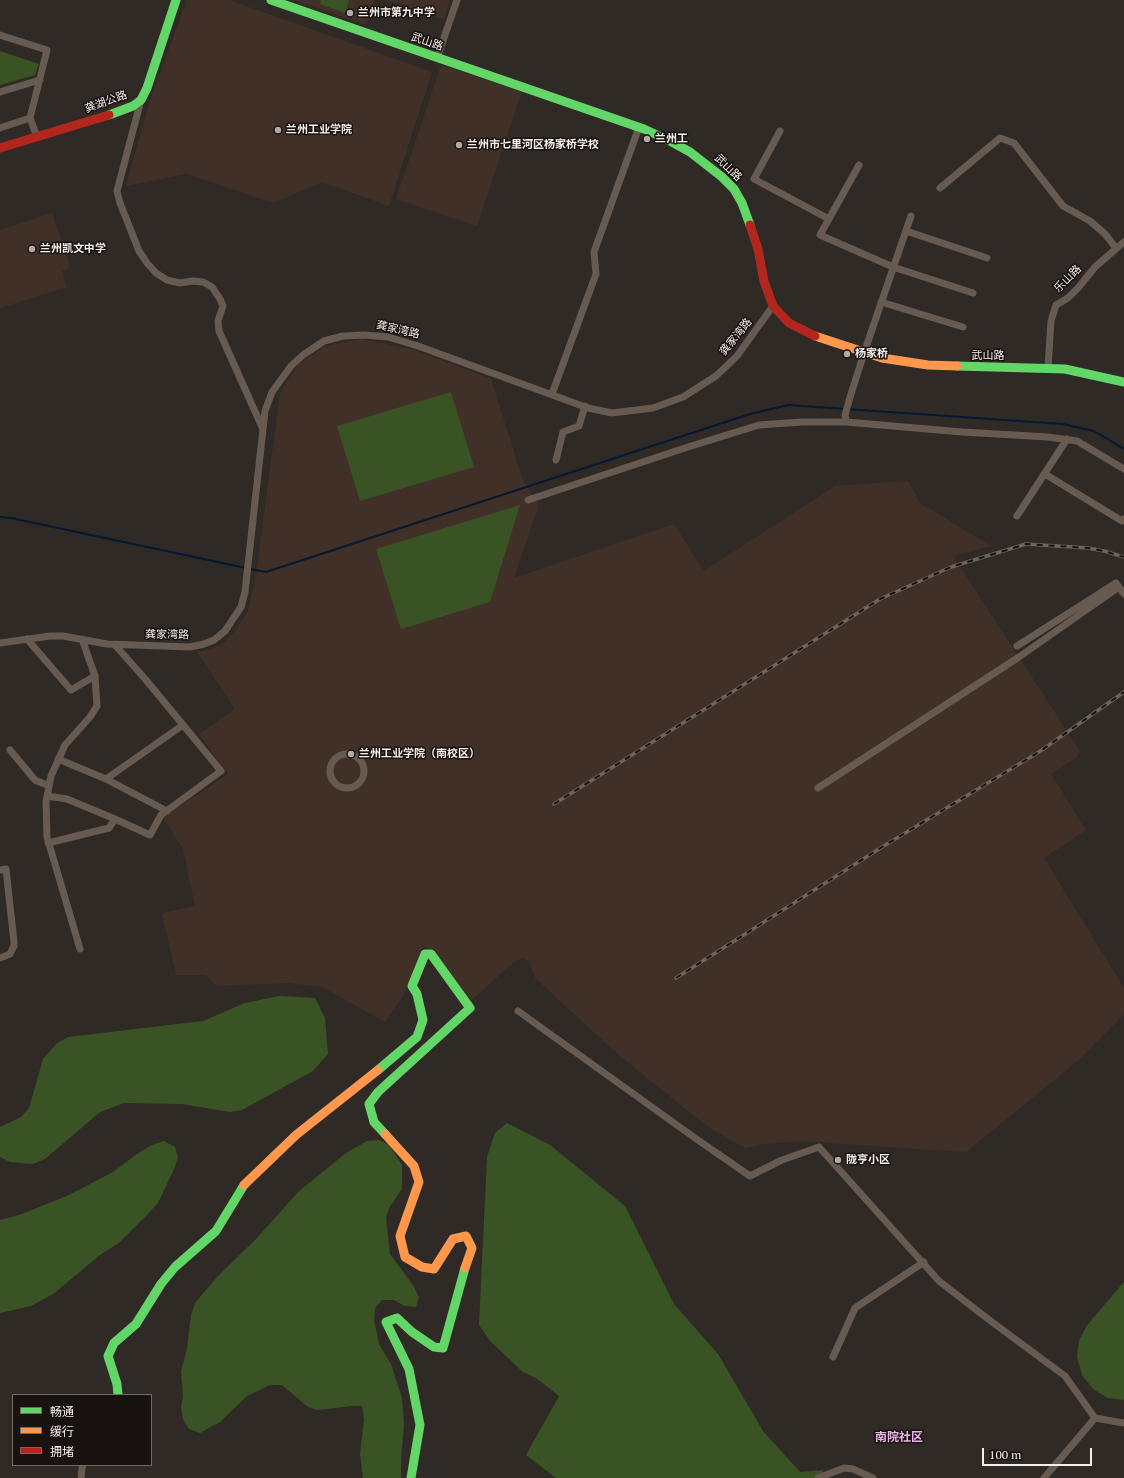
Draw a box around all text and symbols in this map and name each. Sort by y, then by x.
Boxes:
place label: 兰州市第九中学 [358,6,435,20]
marker: 兰州市第九中学 [345,8,355,18]
street label: 武山路 [409,30,445,54]
street label: 龚湖公路 [83,88,129,116]
place label: 兰州工业学院 [286,123,352,137]
marker: 兰州工业学院 [273,125,283,135]
place label: 兰州工 [655,132,688,146]
marker: 兰州工 [642,134,652,144]
place label: 兰州市七里河区杨家桥学校 [467,138,599,152]
marker: 兰州市七里河区杨家桥学校 [454,140,464,150]
street label: 武山路 [712,152,744,184]
place label: 兰州凯文中学 [40,242,106,256]
marker: 兰州凯文中学 [27,244,37,254]
street label: 乐山路 [1052,263,1084,295]
street label: 龚家湾路 [717,316,755,358]
street label: 龚家湾路 [375,319,421,341]
place label: 杨家桥 [855,347,888,361]
marker: 杨家桥 [842,349,852,359]
street label: 武山路 [972,349,1004,363]
street label: 龚家湾路 [145,628,189,642]
place label: 兰州工业学院（南校区） [359,747,480,761]
marker: 兰州工业学院（南校区） [346,749,356,759]
place label: 陇亨小区 [846,1153,890,1167]
marker: 陇亨小区 [833,1155,843,1165]
legend [12,1394,152,1466]
text: 畅通 [50,1404,74,1419]
text: 缓行 [50,1424,74,1439]
district label: 南院社区 [875,1431,923,1445]
scale bar [984,1440,1094,1466]
text: 拥堵 [50,1444,74,1459]
text: 100 m [989,1447,1021,1462]

